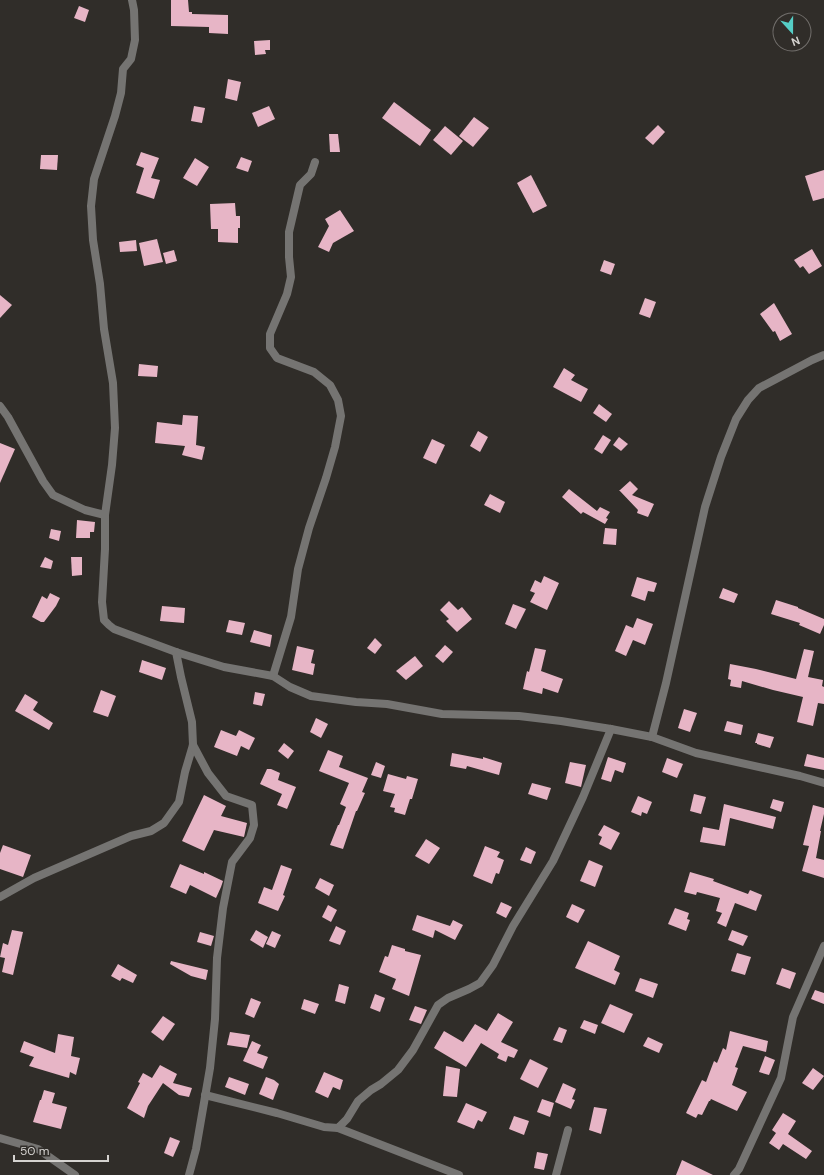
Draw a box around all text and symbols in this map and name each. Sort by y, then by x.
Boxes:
north arrow [772,12,812,52]
text: N [789,33,802,49]
scale bar [14,1137,108,1163]
text: 50 m [20,1143,49,1159]

